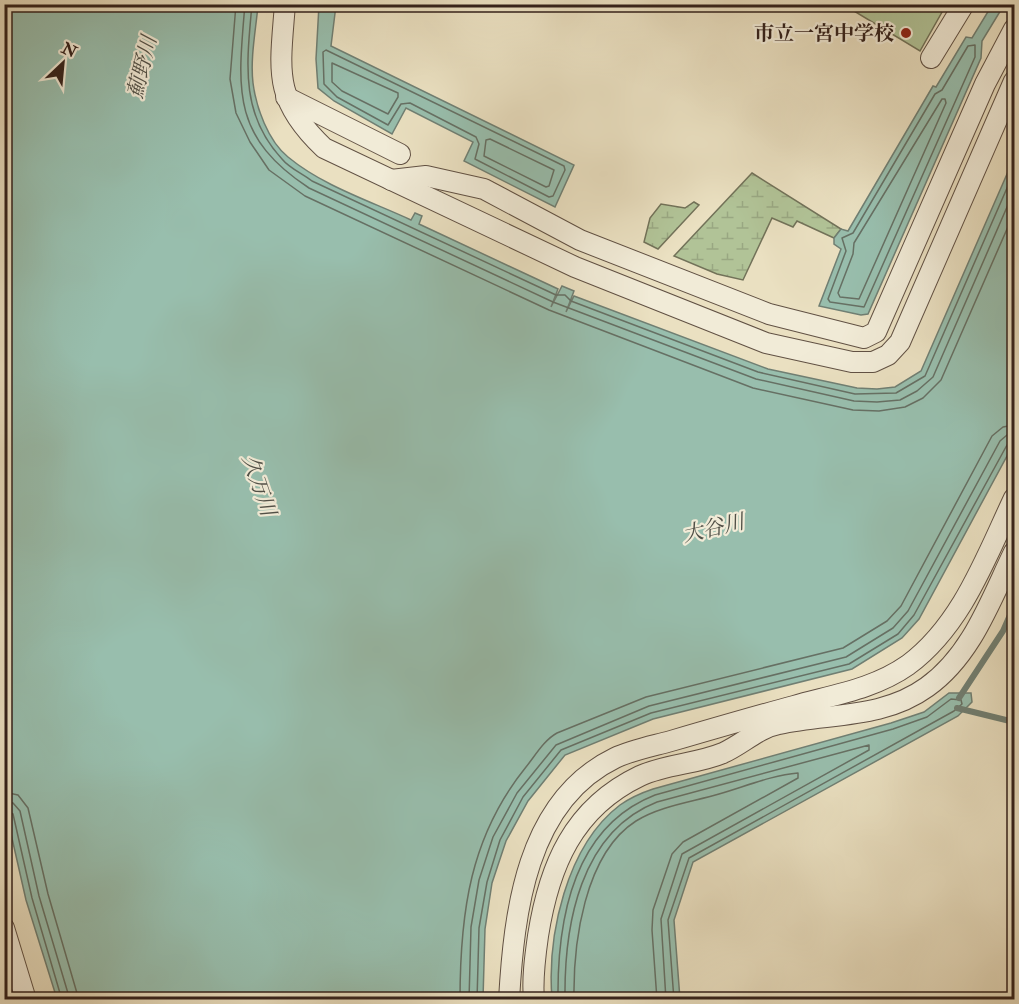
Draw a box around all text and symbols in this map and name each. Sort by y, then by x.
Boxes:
place label: 市立一宮中学校 [754,21,894,46]
marker: 市立一宮中学校 [899,26,913,40]
water label: 薊野川 [122,31,164,101]
north arrow [33,33,93,93]
text: N [57,38,81,63]
water label: 久万川 [236,451,282,521]
water label: 大谷川 [679,508,749,549]

